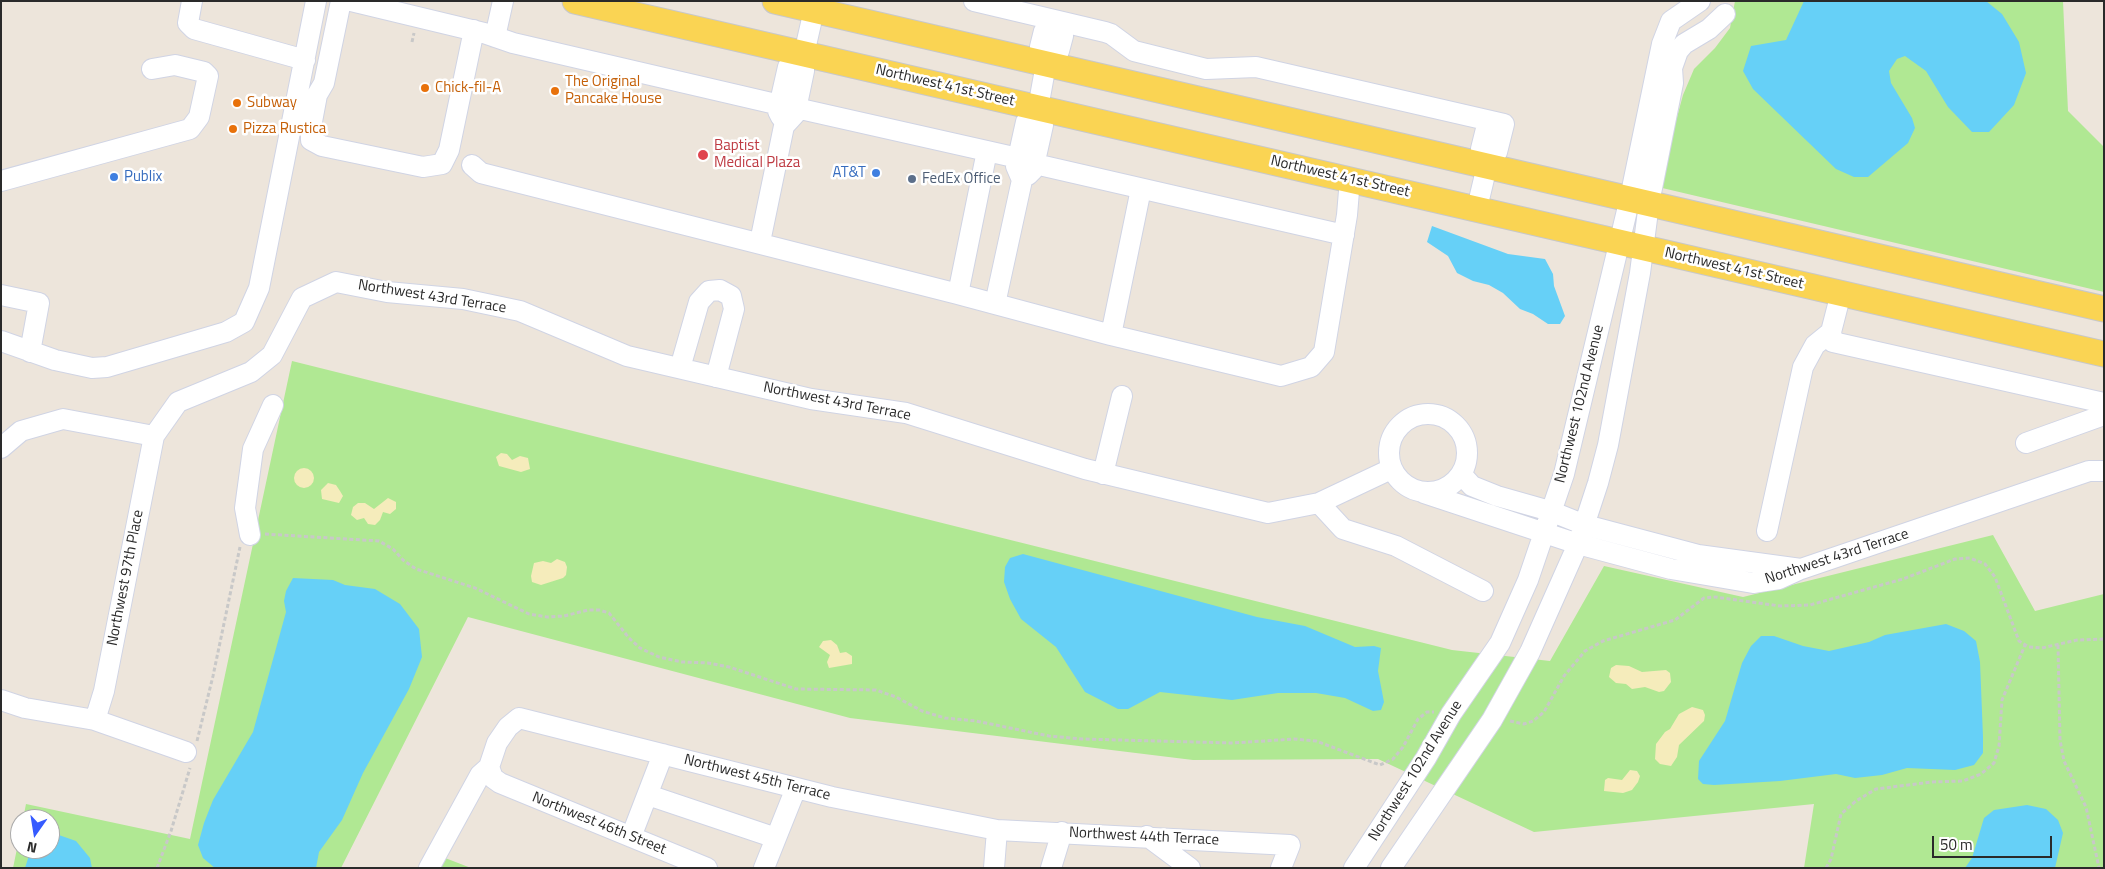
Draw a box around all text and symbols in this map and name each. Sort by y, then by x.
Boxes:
street label: Northwest 41st Street [874,61,1016,111]
place label: The Original Pancake House [565,73,662,108]
place label: Chick-fil-A [435,79,501,97]
marker: Chick-fil-A [419,82,431,94]
marker: The Original Pancake House [549,85,561,97]
place label: Subway [247,94,297,112]
marker: Subway [231,97,243,109]
place label: Pizza Rustica [243,120,326,138]
marker: Pizza Rustica [227,123,239,135]
place label: Baptist Medical Plaza [714,137,800,172]
marker: Baptist Medical Plaza [696,148,710,162]
street label: Northwest 41st Street [1269,152,1411,202]
place label: AT&T [833,164,866,182]
marker: AT&T [870,167,882,179]
place label: Publix [124,168,162,186]
place label: FedEx Office [922,170,1001,188]
marker: Publix [108,171,120,183]
marker: FedEx Office [906,173,918,185]
street label: Northwest 41st Street [1663,244,1805,294]
street label: Northwest 43rd Terrace [357,276,507,318]
street label: Northwest 102nd Avenue [1552,323,1608,485]
street label: Northwest 43rd Terrace [762,379,912,425]
street label: Northwest 97th Place [104,508,148,648]
street label: Northwest 43rd Terrace [1763,525,1911,589]
street label: Northwest 102nd Avenue [1365,697,1467,845]
street label: Northwest 45th Terrace [682,751,832,805]
street label: Northwest 46th Street [529,789,669,859]
north arrow [10,809,60,859]
street label: Northwest 44th Terrace [1068,824,1220,850]
scale bar [1935,826,2055,858]
text: 50 m [1940,833,1973,856]
text: N [25,837,39,859]

